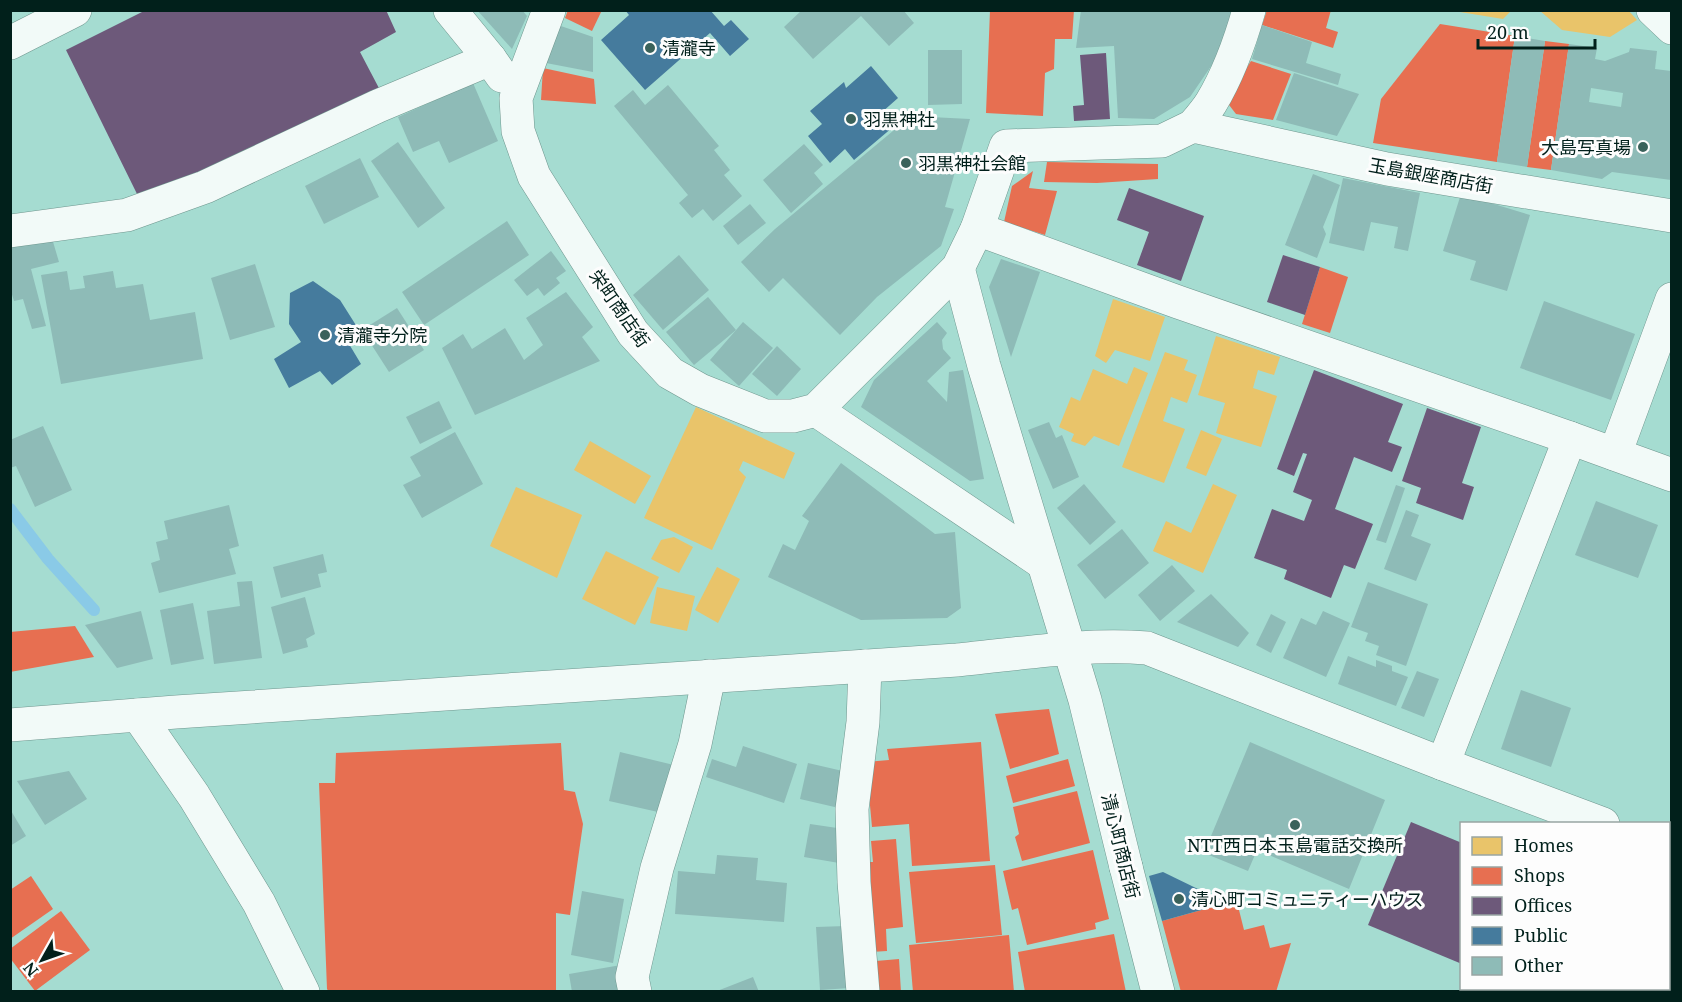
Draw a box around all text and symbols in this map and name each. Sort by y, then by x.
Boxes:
scale bar [1478,12,1595,50]
text: 20 m [1487,20,1529,44]
place label: 清瀧寺 [662,36,716,60]
marker: 清瀧寺 [643,41,657,55]
place label: 羽黒神社 [863,107,935,131]
marker: 羽黒神社 [844,112,858,126]
place label: 大島写真場 [1541,135,1631,159]
marker: 大島写真場 [1636,140,1650,154]
place label: 羽黒神社会館 [918,151,1026,175]
street label: 玉島銀座商店街 [1367,152,1495,198]
marker: 羽黒神社会館 [899,156,913,170]
street label: 栄町商店街 [584,264,656,352]
place label: 清瀧寺分院 [337,323,427,347]
marker: 清瀧寺分院 [318,328,332,342]
street label: 清心町商店街 [1096,791,1146,901]
marker: NTT西日本玉島電話交換所 [1288,818,1302,832]
legend [1460,822,1670,990]
place label: NTT西日本玉島電話交換所 [1187,833,1403,857]
text: Homes [1514,833,1573,857]
text: Shops [1514,863,1565,887]
place label: 清心町コミュニティーハウス [1191,887,1424,911]
marker: 清心町コミュニティーハウス [1172,892,1186,906]
text: Offices [1514,893,1572,917]
text: Public [1514,923,1568,947]
north arrow [12,930,72,990]
text: Other [1514,953,1564,977]
text: N [18,957,43,982]

